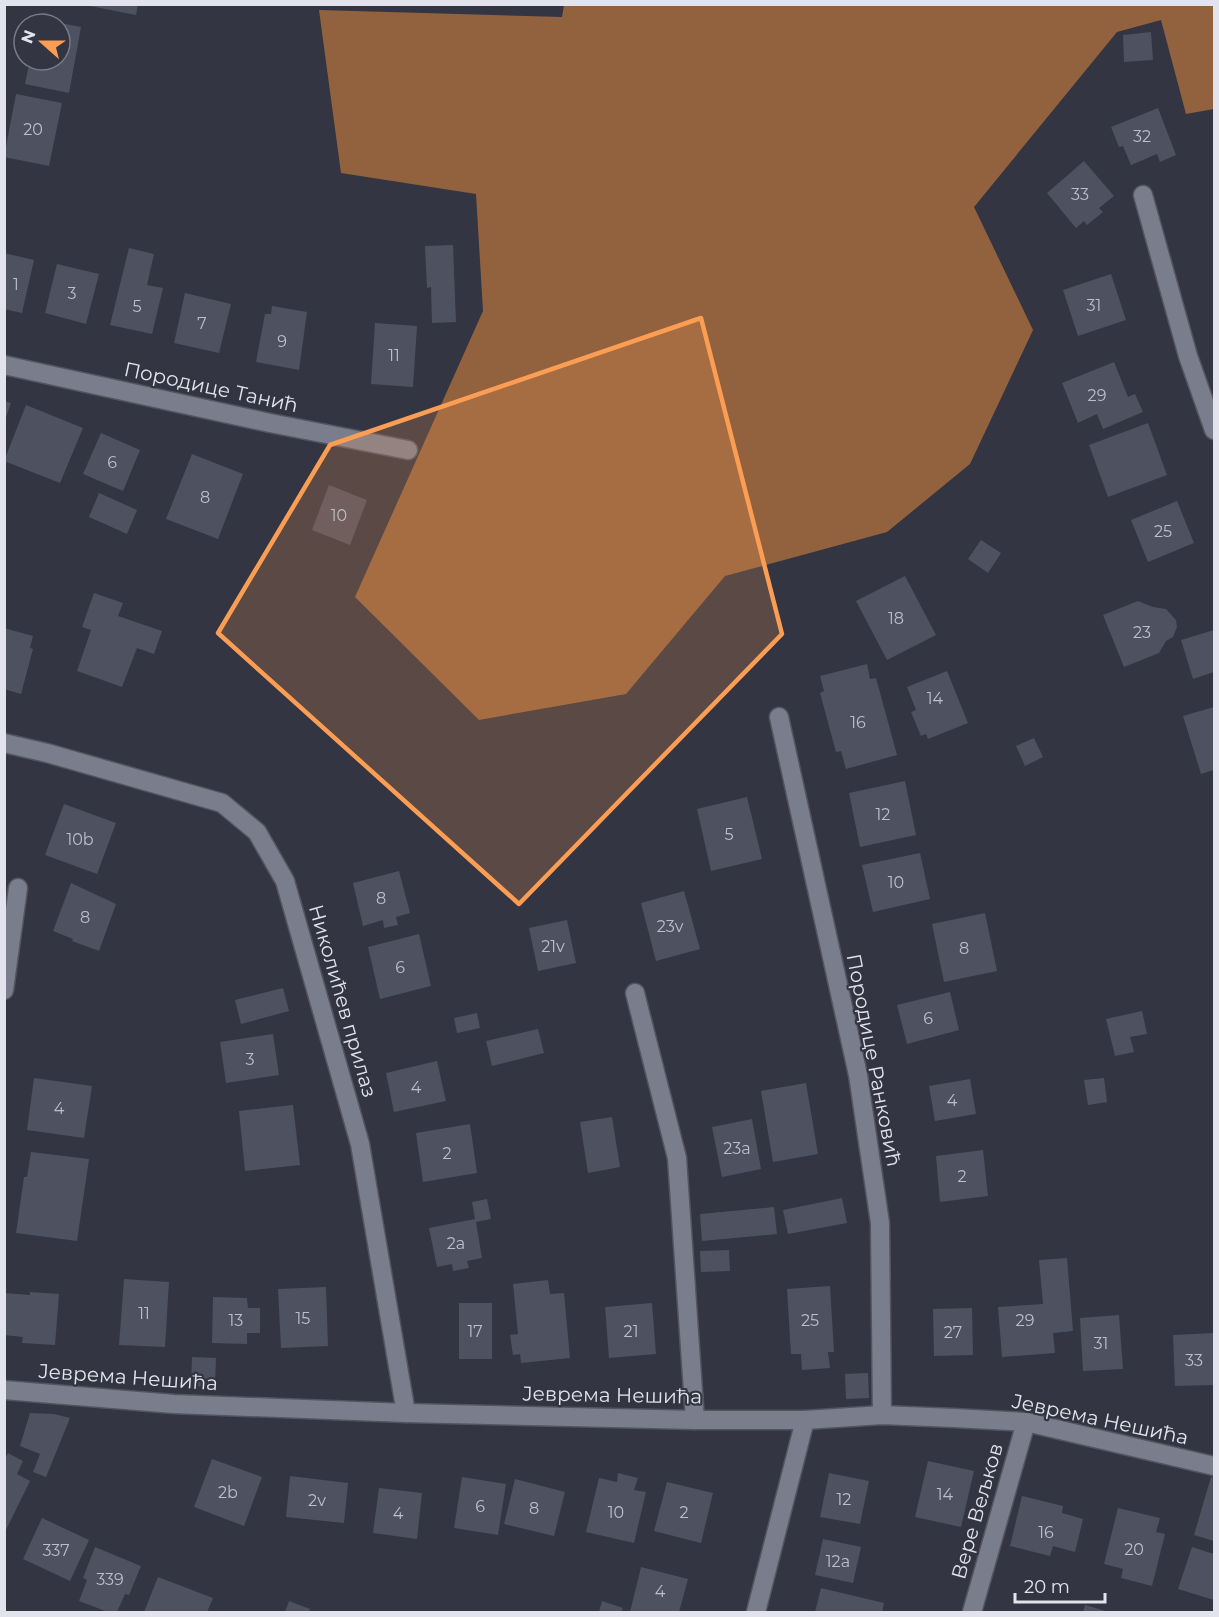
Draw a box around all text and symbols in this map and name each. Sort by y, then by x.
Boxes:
north arrow [12,12,72,72]
text: N [17,27,40,46]
house number: 20 [23,120,43,139]
house number: 32 [1133,127,1151,146]
house number: 33 [1071,185,1089,204]
house number: 1 [13,275,19,294]
house number: 3 [67,284,77,303]
house number: 31 [1087,296,1101,315]
house number: 5 [132,297,142,316]
house number: 7 [197,314,207,333]
house number: 9 [277,332,287,351]
house number: 11 [388,346,400,365]
street label: Породице Танић [122,357,300,417]
house number: 29 [1088,386,1106,405]
house number: 6 [107,453,117,472]
house number: 8 [200,488,210,507]
house number: 10 [331,506,347,525]
house number: 25 [1154,522,1172,541]
house number: 18 [888,609,904,628]
house number: 23 [1133,623,1151,642]
house number: 14 [927,689,944,708]
house number: 16 [850,713,866,732]
house number: 12 [876,805,890,824]
house number: 5 [724,825,734,844]
house number: 10b [66,830,94,849]
house number: 10 [888,873,904,892]
house number: 8 [376,889,386,908]
street label: Николићев прилаз [304,902,382,1100]
house number: 8 [80,908,90,927]
house number: 23v [657,917,684,936]
house number: 21v [541,937,565,956]
house number: 8 [959,939,969,958]
street label: Породице Ранковић [842,952,906,1168]
house number: 6 [395,958,405,977]
house number: 6 [923,1009,933,1028]
house number: 3 [245,1050,255,1069]
house number: 4 [411,1078,422,1097]
house number: 4 [947,1091,958,1110]
house number: 4 [54,1099,65,1118]
house number: 23a [723,1139,751,1158]
house number: 2 [442,1144,452,1163]
house number: 2 [957,1167,967,1186]
house number: 2a [447,1234,465,1253]
house number: 11 [138,1304,150,1323]
house number: 15 [296,1309,310,1328]
house number: 13 [229,1311,243,1330]
house number: 25 [801,1311,819,1330]
house number: 29 [1016,1311,1034,1330]
house number: 17 [467,1322,483,1341]
house number: 21 [624,1322,638,1341]
house number: 27 [944,1323,962,1342]
house number: 31 [1094,1334,1108,1353]
house number: 33 [1185,1351,1203,1370]
street label: Јеврема Нешића [37,1359,219,1395]
street label: Јеврема Нешића [522,1381,702,1409]
street label: Јеврема Нешића [1009,1389,1191,1449]
street label: Вере Вељков [946,1440,1008,1582]
house number: 2b [218,1483,238,1502]
house number: 14 [937,1485,954,1504]
house number: 12 [837,1490,851,1509]
house number: 2v [308,1491,326,1510]
house number: 6 [475,1497,485,1516]
house number: 8 [529,1499,539,1518]
house number: 10 [608,1503,624,1522]
house number: 2 [679,1503,689,1522]
house number: 4 [393,1504,404,1523]
house number: 16 [1038,1523,1054,1542]
house number: 20 [1124,1540,1144,1559]
house number: 337 [42,1541,70,1560]
house number: 12a [826,1552,850,1571]
scale bar [1015,1566,1105,1604]
house number: 339 [96,1570,124,1589]
text: 20 m [1024,1576,1070,1598]
house number: 4 [655,1582,666,1601]

